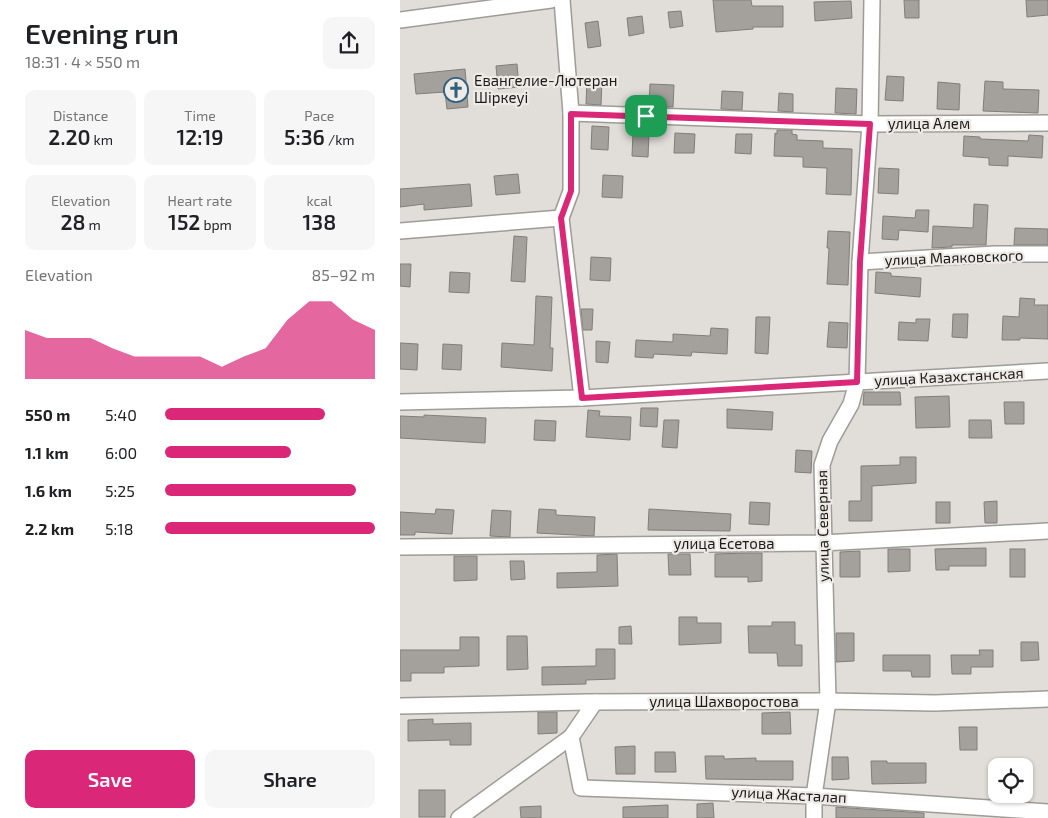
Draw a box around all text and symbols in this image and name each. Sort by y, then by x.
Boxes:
text: Evening run [25,16,179,50]
button: share [323,17,375,69]
text: 18:31 · 4 × 550 m [25,52,140,71]
place label: Евангелие-Лютеран Шіркеуі [474,71,617,107]
church icon: Евангелие-Лютеран Шіркеуі [443,77,469,103]
pin [625,95,667,137]
icon: arrive [632,102,660,130]
text: Distance [53,107,108,124]
text: Time [184,107,216,124]
text: Pace [304,107,334,124]
street label: улица Алем [888,114,970,133]
text: 2.20 [48,124,90,149]
text: 12:19 [176,124,224,149]
text: 5:36 [284,124,325,149]
text: km [90,131,113,148]
text: /km [325,131,355,148]
text: Elevation [51,192,110,209]
text: Heart rate [168,192,232,209]
text: kcal [307,192,332,209]
text: 28 [60,209,85,234]
text: 152 [168,209,200,234]
text: 138 [303,209,336,234]
text: m [85,216,101,233]
text: bpm [200,216,232,233]
street label: улица Маяковского [884,246,1024,269]
text: Elevation [25,265,93,284]
text: 85–92 m [312,265,375,284]
street label: улица Казахстанская [874,363,1024,390]
text: 550 m [25,405,70,424]
text: 5:40 [105,405,137,424]
text: 1.1 km [25,443,69,462]
text: 6:00 [105,443,137,462]
street label: улица Северная [812,470,833,582]
text: 1.6 km [25,481,72,500]
text: 5:25 [105,481,135,500]
text: 2.2 km [25,519,74,538]
text: 5:18 [105,519,133,538]
street label: улица Есетова [674,534,774,553]
street label: улица Шахворостова [649,692,799,711]
button: Save [25,750,195,808]
button: Share [205,750,375,808]
map controls [988,758,1033,803]
button: locate [988,758,1033,803]
street label: улица Жасталап [731,782,847,807]

